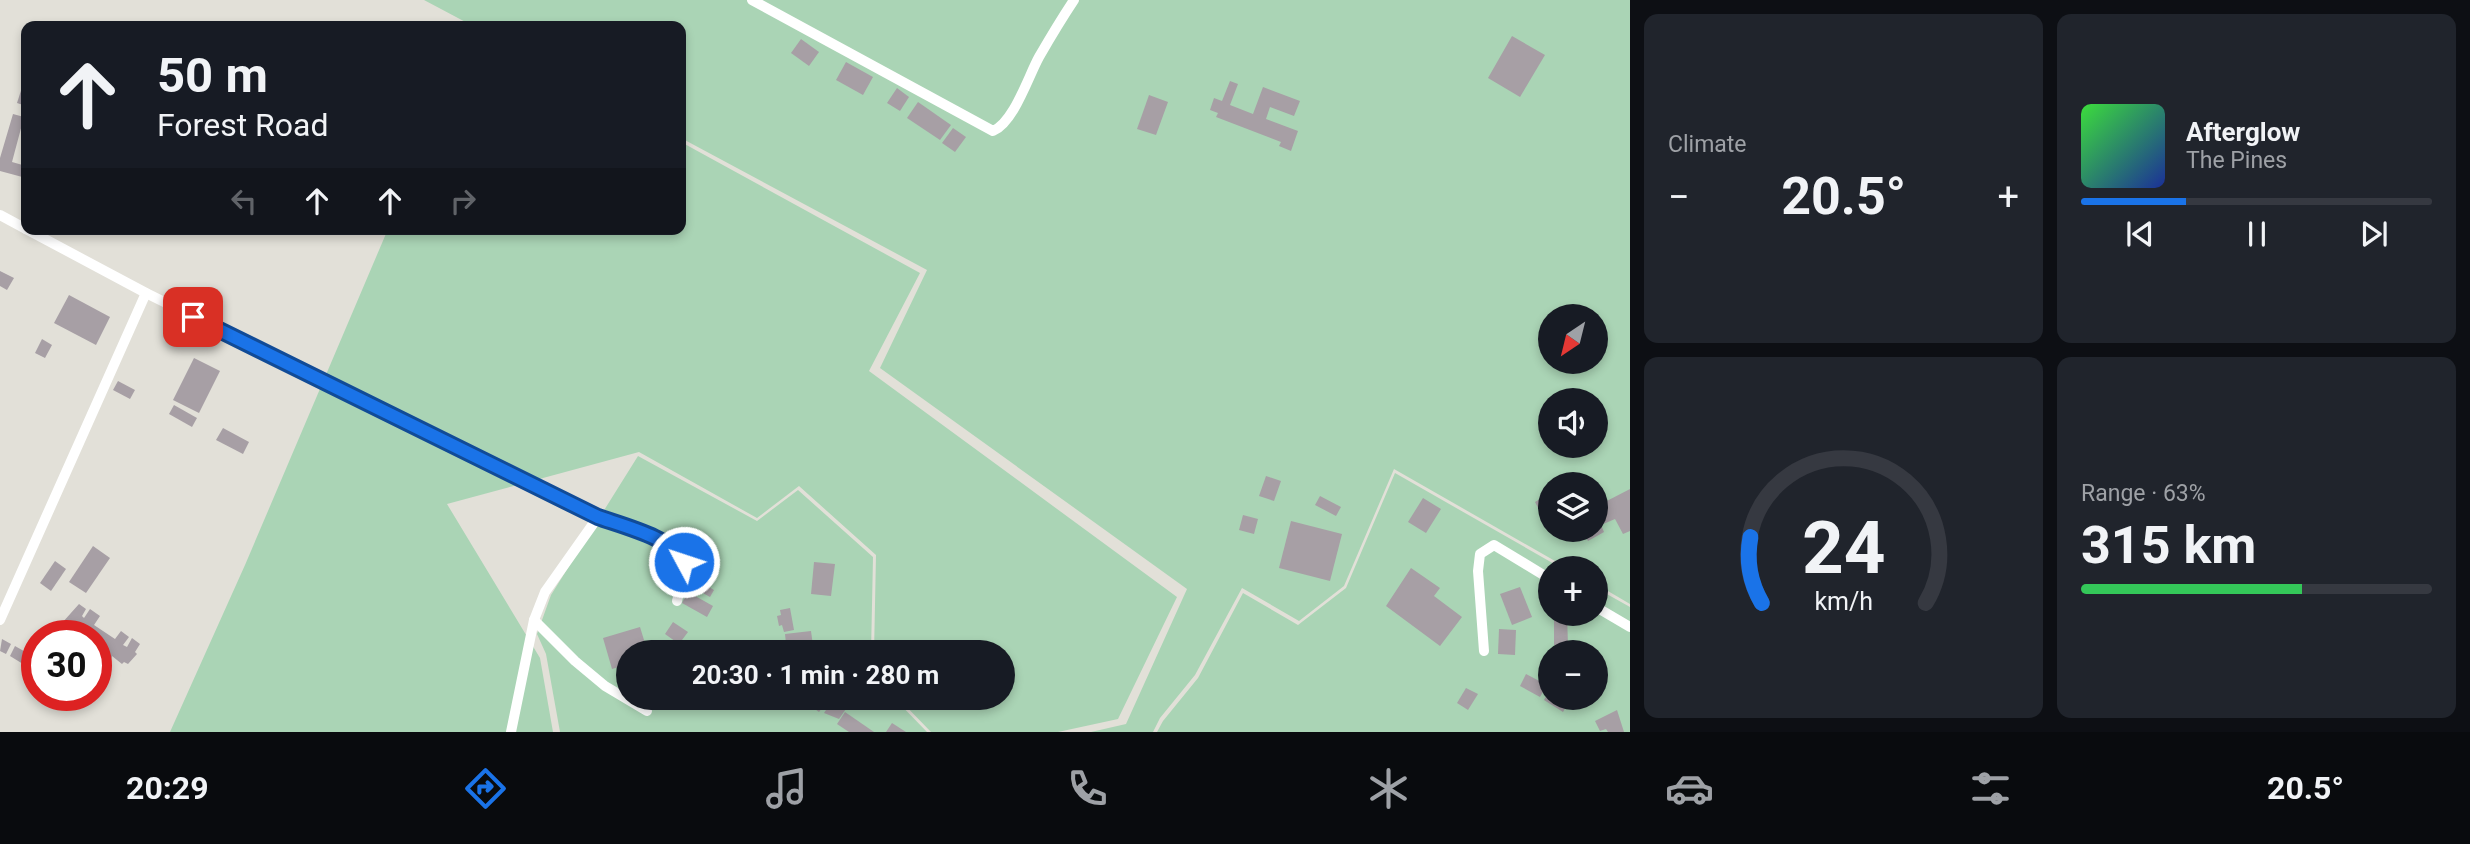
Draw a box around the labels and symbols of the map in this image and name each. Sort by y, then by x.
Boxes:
pin [163,287,223,347]
north arrow [1538,304,1608,374]
position arrow [647,525,721,599]
speed limit sign: 30 [21,620,112,711]

